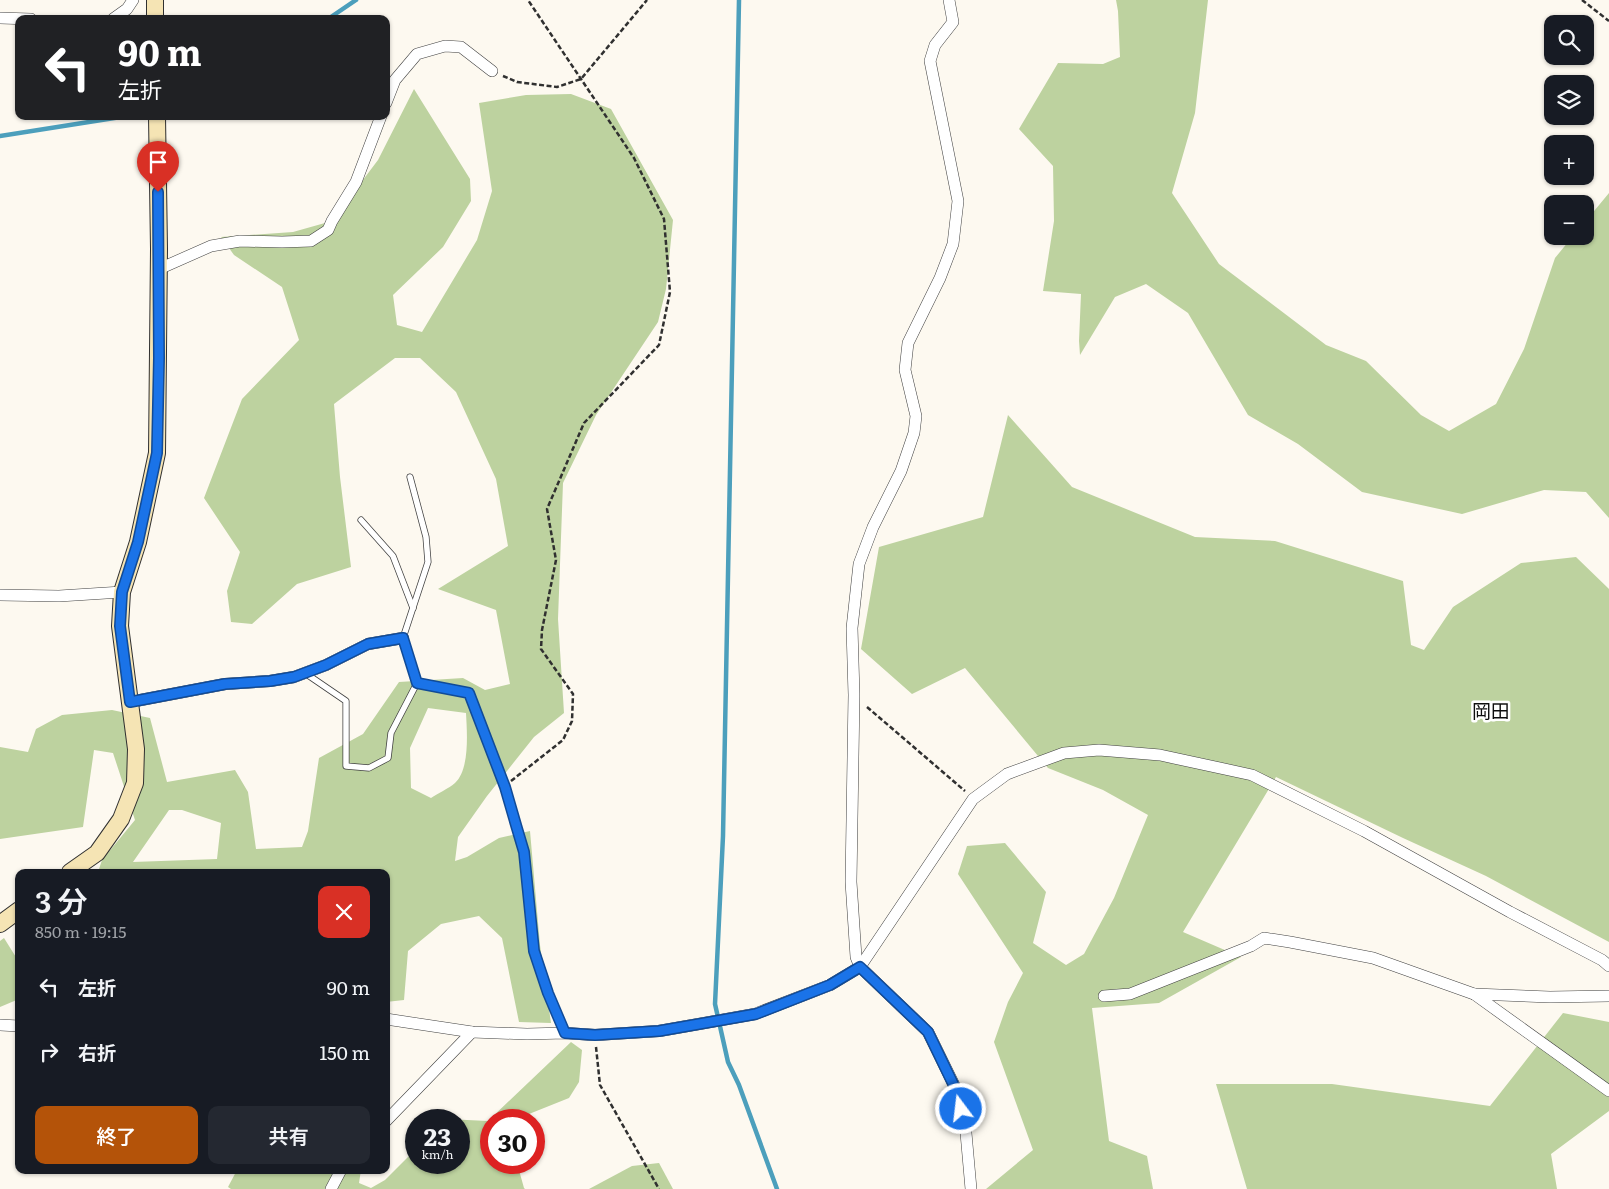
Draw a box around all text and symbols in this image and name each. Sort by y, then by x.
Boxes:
map controls [1544,15,1594,245]
button: search [1544,15,1594,65]
text: 90 m [118,25,202,77]
icon: left [35,35,100,100]
text: 左折 [118,72,162,105]
button: layers [1544,75,1594,125]
button: + [1544,135,1594,185]
pin [137,141,179,192]
icon: arrive [144,148,172,176]
button: − [1544,195,1594,245]
district label: 岡田 [1472,696,1510,724]
text: 3 分 [35,878,88,922]
button: close [318,886,370,938]
text: 850 m · 19:15 [35,919,127,943]
icon: left [35,973,63,1001]
text: 左折 [78,973,116,1001]
text: 90 m [327,973,370,1001]
icon: right [35,1038,63,1066]
text: 右折 [78,1038,116,1066]
text: 150 m [319,1038,370,1066]
position arrow [934,1082,986,1134]
button: 終了 [35,1106,198,1164]
button: 共有 [208,1106,370,1164]
speed limit sign: 30 [480,1109,545,1174]
text: 23 [424,1117,451,1154]
text: km/h [422,1145,453,1163]

